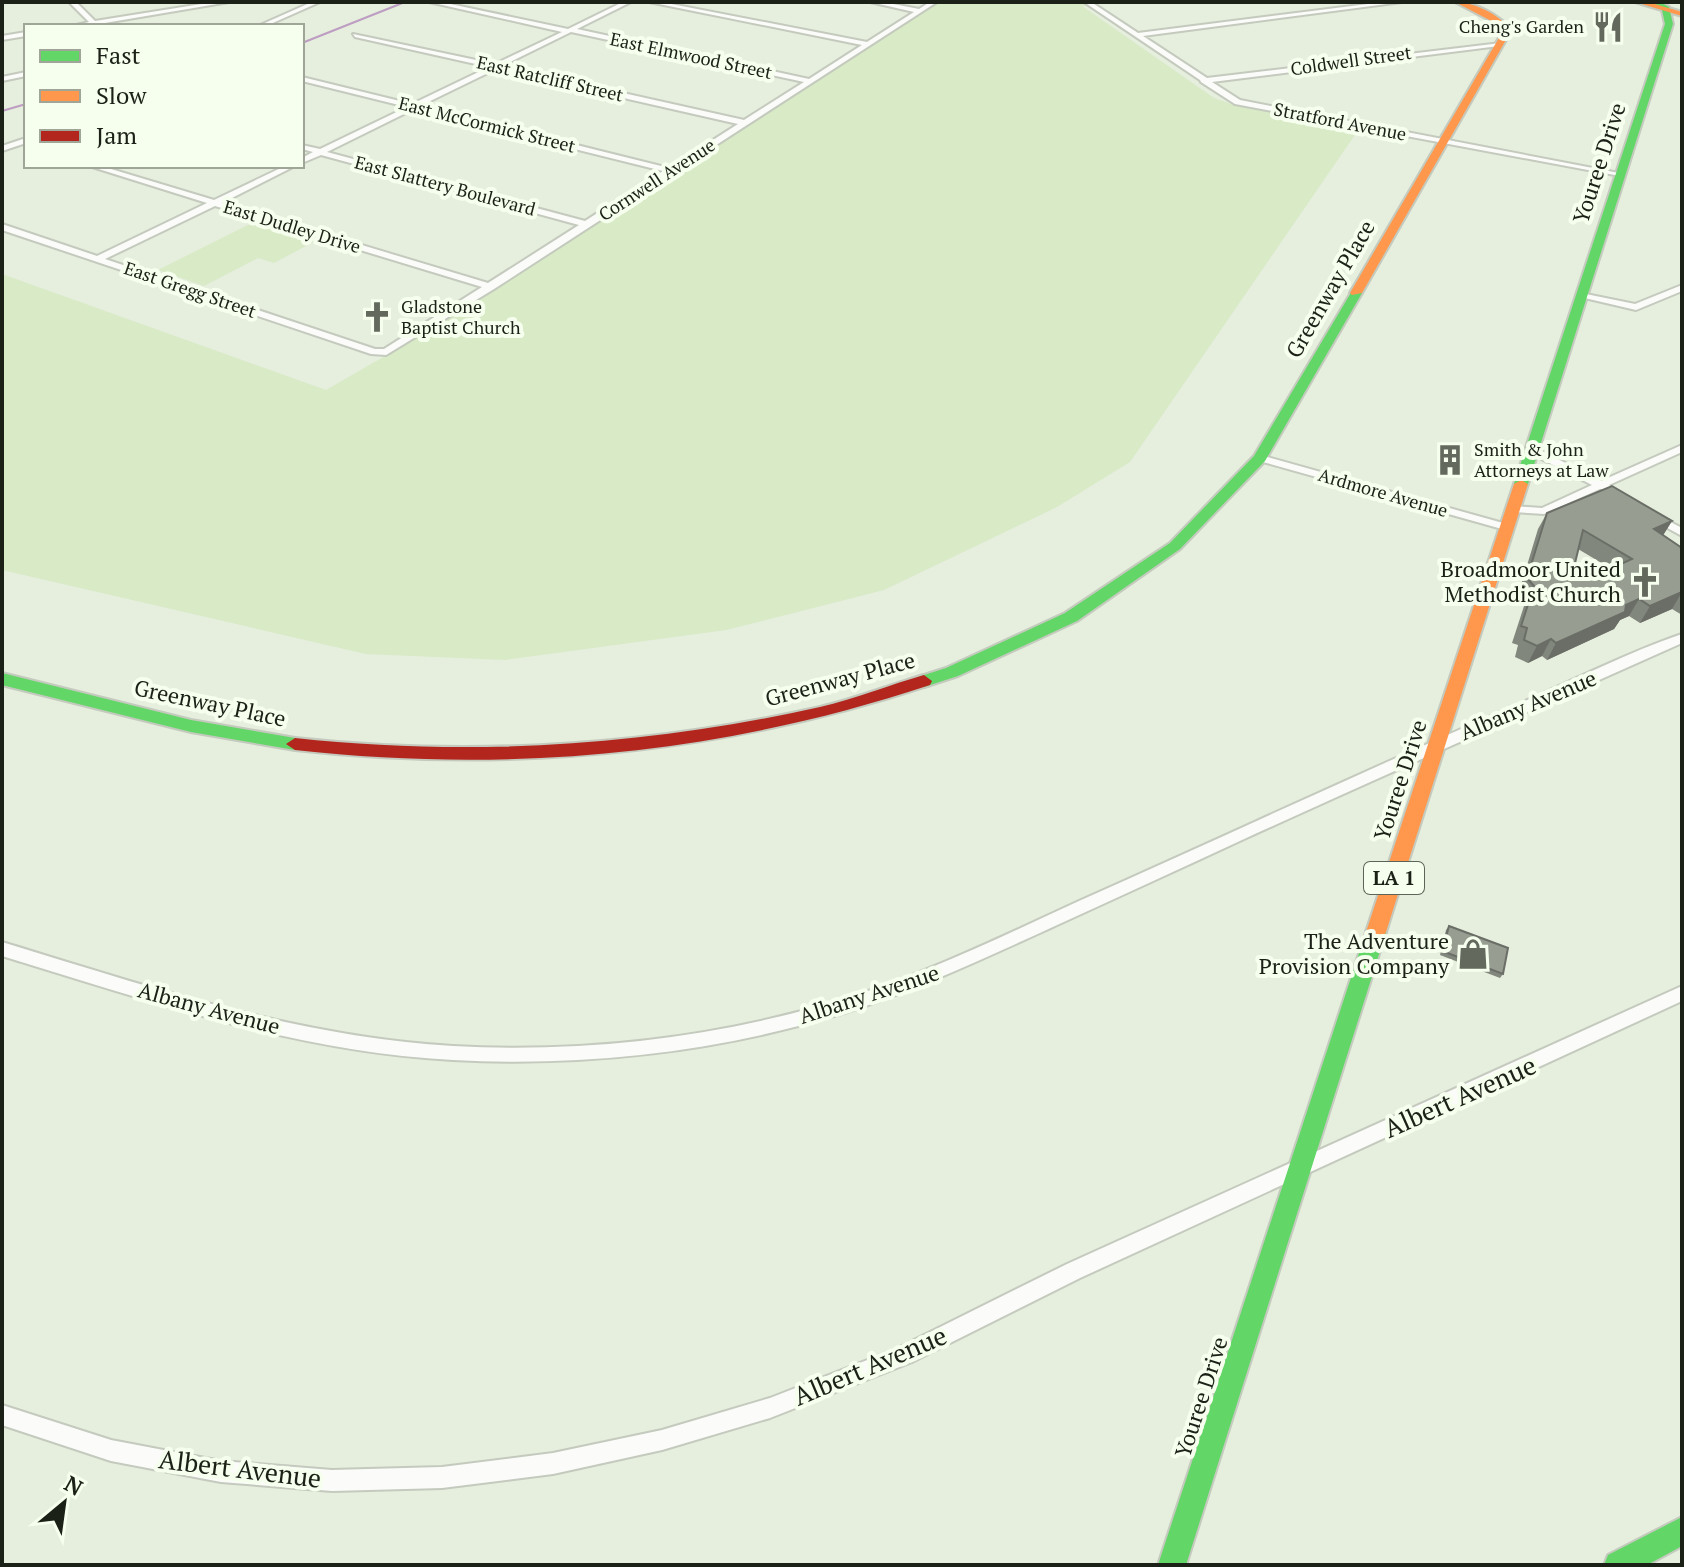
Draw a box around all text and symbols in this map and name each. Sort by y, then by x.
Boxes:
restaurant icon: Cheng's Garden [1591,10,1625,44]
place label: Cheng's Garden [1459,14,1584,38]
legend [24,24,304,168]
street label: East Elmwood Street [608,26,775,84]
text: Fast [96,39,141,71]
street label: Coldwell Street [1289,40,1413,80]
street label: East Ratcliff Street [475,50,626,107]
text: Slow [96,79,147,111]
street label: East McCormick Street [396,90,578,158]
street label: Stratford Avenue [1272,96,1409,146]
street label: Youree Drive [1565,99,1632,227]
text: Jam [96,119,137,151]
street label: Cornwell Avenue [594,132,719,226]
street label: East Slattery Boulevard [352,149,538,221]
street label: East Dudley Drive [221,194,364,258]
street label: Greenway Place [1278,215,1381,363]
street label: East Gregg Street [121,255,260,323]
place label: Gladstone Baptist Church [401,294,521,339]
church icon: Gladstone Baptist Church [360,300,394,334]
place label: Smith & John Attorneys at Law [1474,437,1609,482]
building icon: Smith & John Attorneys at Law [1433,443,1467,477]
street label: Ardmore Avenue [1316,462,1451,522]
place label: Broadmoor United Methodist Church [1441,554,1621,608]
church icon: Broadmoor United Methodist Church [1628,565,1662,599]
street label: Greenway Place [762,645,918,712]
street label: Albany Avenue [1455,663,1601,746]
street label: Greenway Place [132,672,289,733]
street label: Youree Drive [1366,716,1433,844]
road number: LA 1 [1364,862,1424,894]
place label: The Adventure Provision Company [1259,926,1450,980]
shop icon: The Adventure Provision Company [1456,937,1490,971]
street label: Albany Avenue [795,957,943,1030]
street label: Albany Avenue [135,975,283,1040]
street label: Albert Avenue [1378,1047,1541,1145]
street label: Albert Avenue [788,1318,951,1413]
street label: Youree Drive [1167,1333,1234,1461]
street label: Albert Avenue [157,1441,323,1495]
north arrow [24,1463,104,1543]
text: N [60,1468,89,1502]

